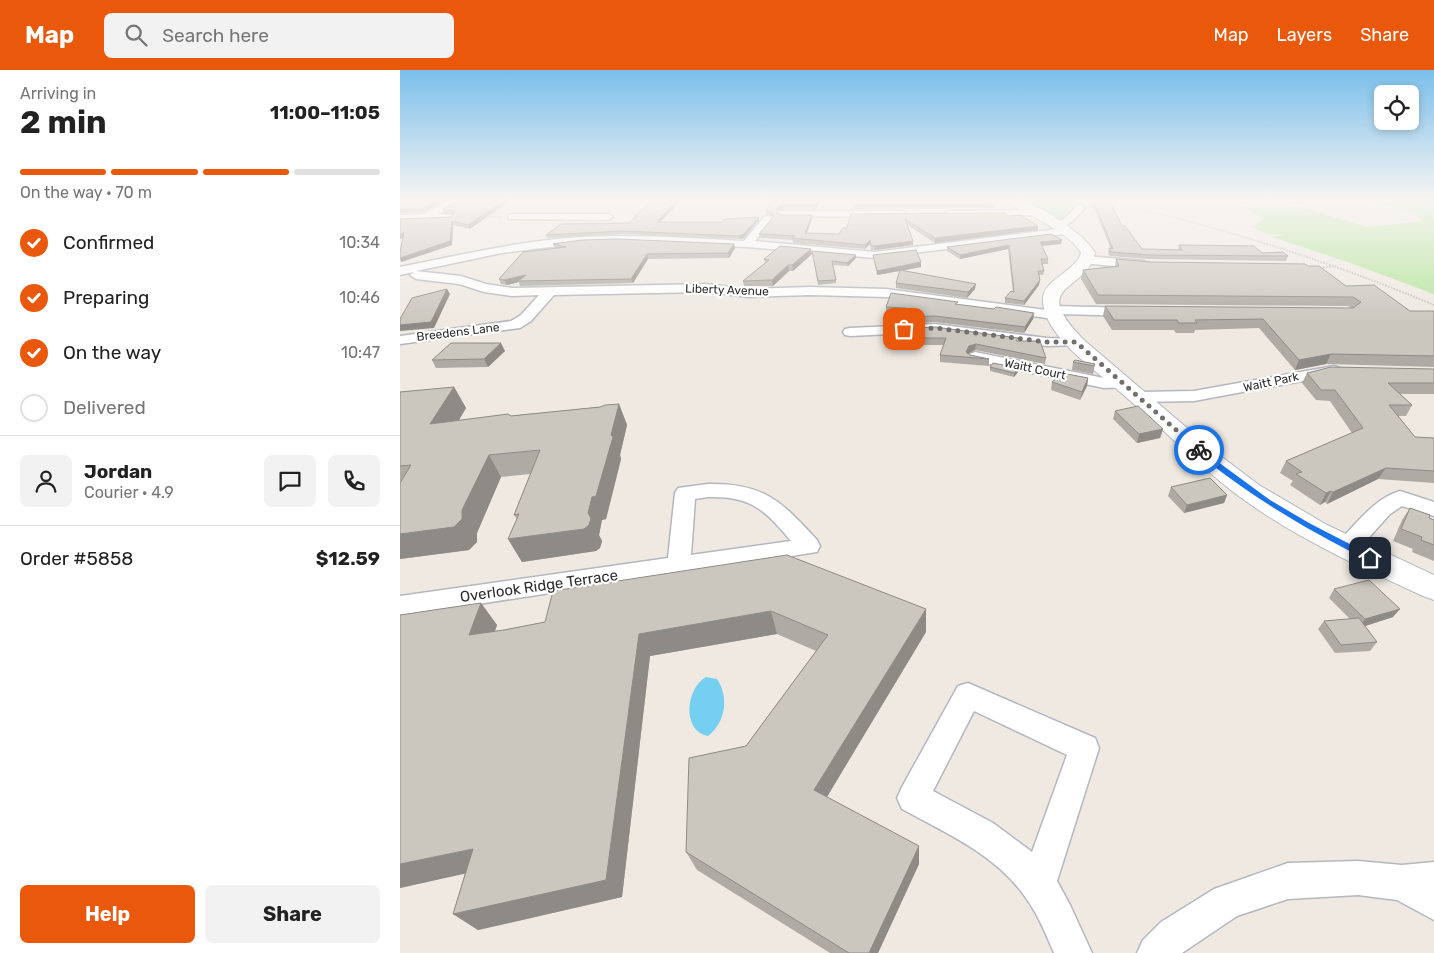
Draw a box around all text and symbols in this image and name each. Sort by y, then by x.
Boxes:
search box [104,13,454,58]
text: Map [25,21,74,49]
icon: search [122,21,150,49]
text: Search here [162,24,269,47]
text: Map [1214,24,1249,46]
text: Layers [1277,24,1332,46]
text: Share [1360,24,1409,46]
text: Arriving in [20,84,96,103]
map controls [1374,85,1419,130]
button: locate [1374,85,1419,130]
text: 11:00–11:05 [270,101,380,124]
text: 2 min [20,103,107,141]
text: On the way · 70 m [20,183,152,202]
icon: check [20,229,48,257]
text: Confirmed [63,231,154,254]
text: 10:34 [339,233,380,252]
street label: Liberty Avenue [685,282,769,298]
icon: check [20,284,48,312]
text: Preparing [63,286,149,309]
text: 10:46 [339,288,380,307]
pin [883,308,925,350]
icon: bag [890,315,918,343]
street label: Breedens Lane [416,320,501,344]
icon: check [20,339,48,367]
text: On the way [63,341,161,364]
text: 10:47 [341,343,380,362]
street label: Waitt Court [1003,356,1067,382]
street label: Waitt Park [1242,369,1301,395]
text: Delivered [63,396,146,419]
courier [1174,425,1224,475]
icon: bike [1185,436,1213,464]
button: person [20,455,72,507]
button: chat [264,455,316,507]
button: phone [328,455,380,507]
text: Jordan [84,460,152,483]
text: Courier · 4.9 [84,483,174,502]
pin [1349,537,1391,579]
icon: home [1356,544,1384,572]
text: Order #5858 [20,547,133,570]
text: $12.59 [316,547,380,570]
street label: Overlook Ridge Terrace [459,566,619,606]
button: Help [20,885,195,943]
button: Share [205,885,380,943]

